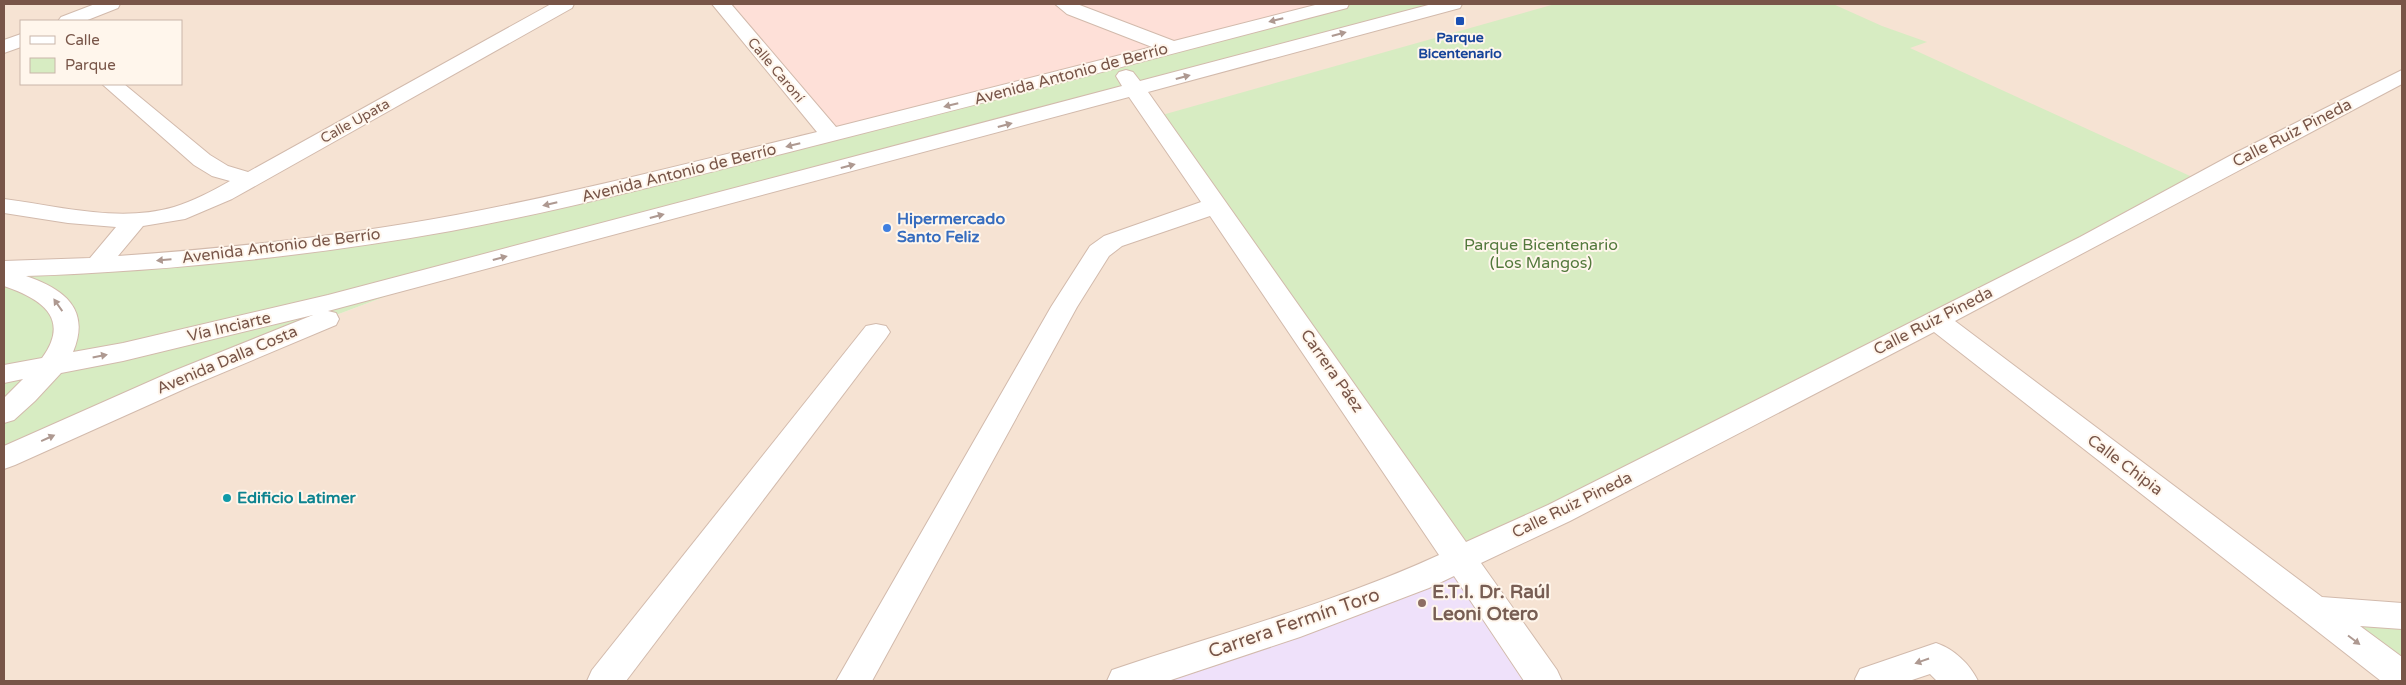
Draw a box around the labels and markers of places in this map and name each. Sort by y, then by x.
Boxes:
marker: Parque Bicentenario [1454,15,1466,27]
place label: Parque Bicentenario [1418,29,1502,62]
place label: Hipermercado Santo Feliz [897,209,1005,247]
marker: Hipermercado Santo Feliz [881,222,893,234]
place label: Edificio Latimer [237,488,357,508]
marker: Edificio Latimer [221,492,233,504]
place label: E.T.I. Dr. Raúl Leoni Otero [1432,581,1550,625]
marker: E.T.I. Dr. Raúl Leoni Otero [1416,597,1428,609]

